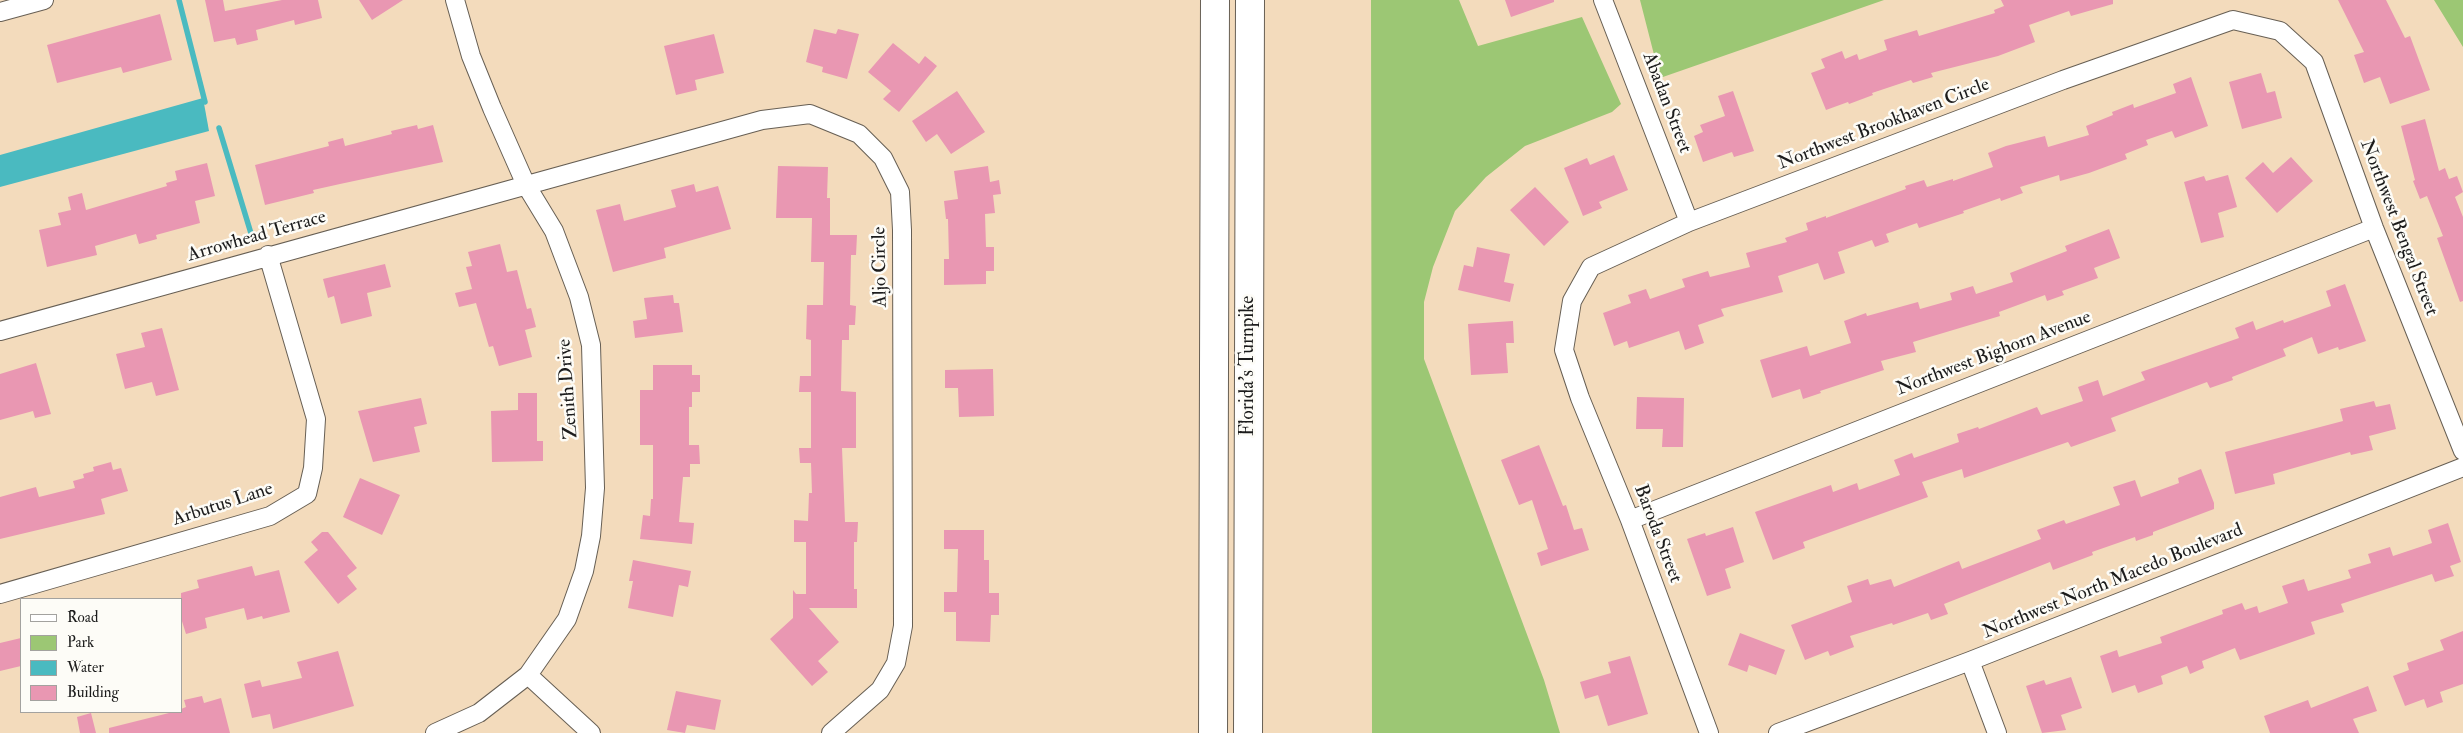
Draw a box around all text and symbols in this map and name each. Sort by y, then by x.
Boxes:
street label: Abadan Street [1636,49,1696,157]
street label: Northwest Brookhaven Circle [1775,74,1993,176]
street label: Northwest Bengal Street [2354,137,2442,319]
street label: Arrowhead Terrace [185,206,329,268]
street label: Aljo Circle [869,226,893,308]
street label: Florida's Turnpike [1238,296,1260,436]
street label: Northwest Bighorn Avenue [1893,306,2095,402]
street label: Zenith Drive [554,338,584,440]
street label: Arbutus Lane [170,478,276,532]
street label: Baroda Street [1628,482,1686,586]
street label: Northwest North Macedo Boulevard [1980,519,2246,645]
legend [20,598,182,713]
text: Road [67,608,98,627]
text: Park [67,633,94,652]
text: Water [67,658,104,677]
text: Building [67,683,119,702]

